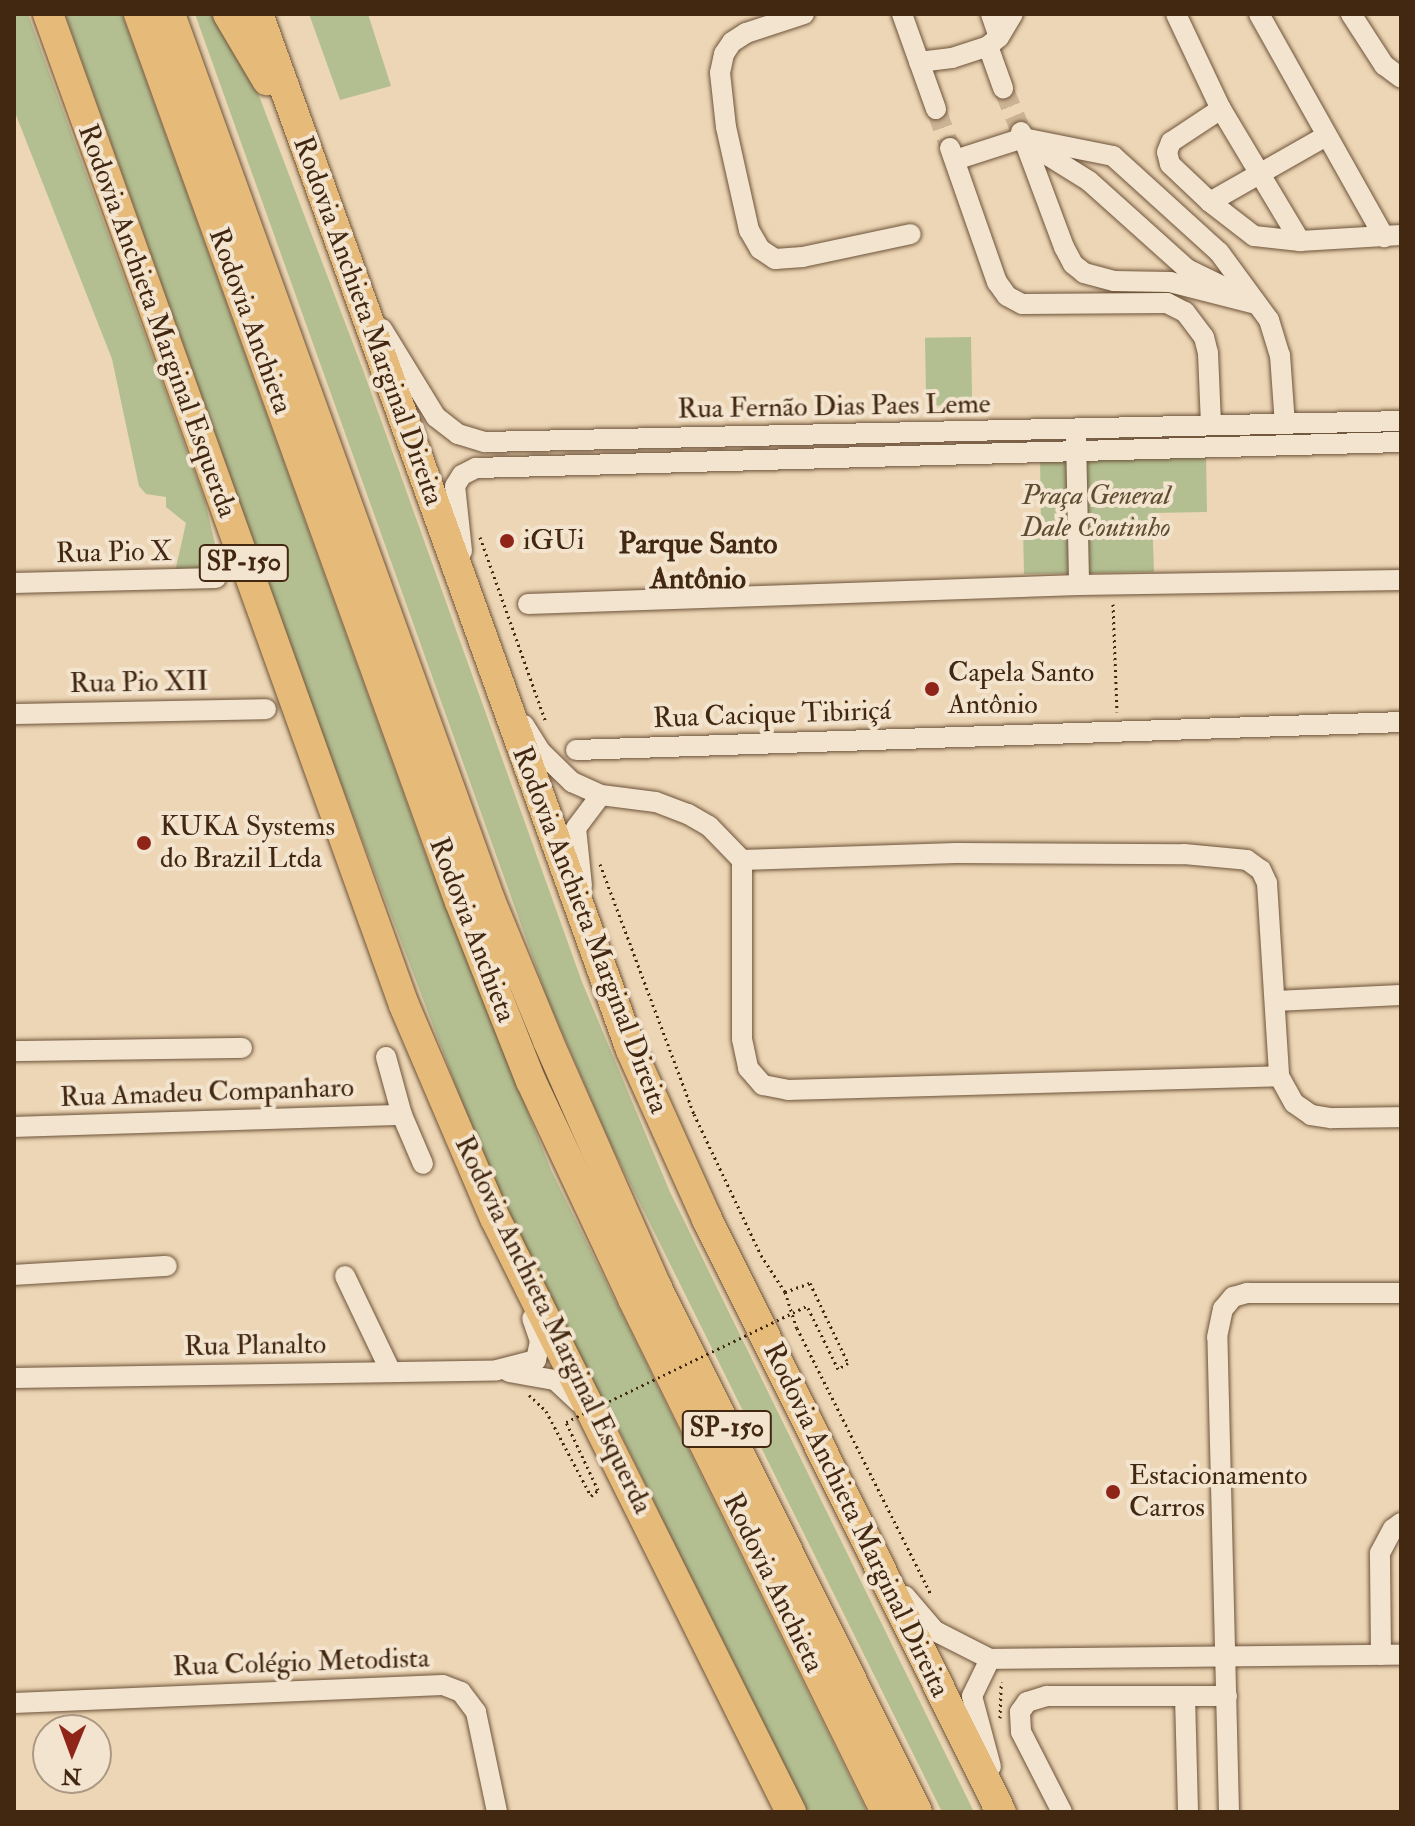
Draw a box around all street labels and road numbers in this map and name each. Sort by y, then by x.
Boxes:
street label: Rodovia Anchieta Marginal Esquerda [70,120,244,522]
street label: Rodovia Anchieta Marginal Direita [286,132,450,510]
street label: Rodovia Anchieta [201,224,299,418]
street label: Rua Fernão Dias Paes Leme [677,387,991,427]
street label: Rua Pio X [56,535,172,571]
road number: SP-150 [198,541,290,585]
street label: Rua Pio XII [69,665,209,701]
street label: Rua Cacique Tibiriçá [652,694,892,736]
street label: Rodovia Anchieta Marginal Direita [504,742,676,1118]
street label: Rodovia Anchieta [421,833,523,1027]
street label: Rua Amadeu Companharo [59,1071,355,1115]
street label: Rodovia Anchieta Marginal Esquerda [447,1131,659,1519]
street label: Rua Planalto [184,1328,326,1364]
street label: Rodovia Anchieta Marginal Direita [755,1337,957,1703]
road number: SP-150 [681,1407,773,1451]
street label: Rodovia Anchieta [715,1488,831,1678]
street label: Rua Colégio Metodista [172,1642,430,1684]

